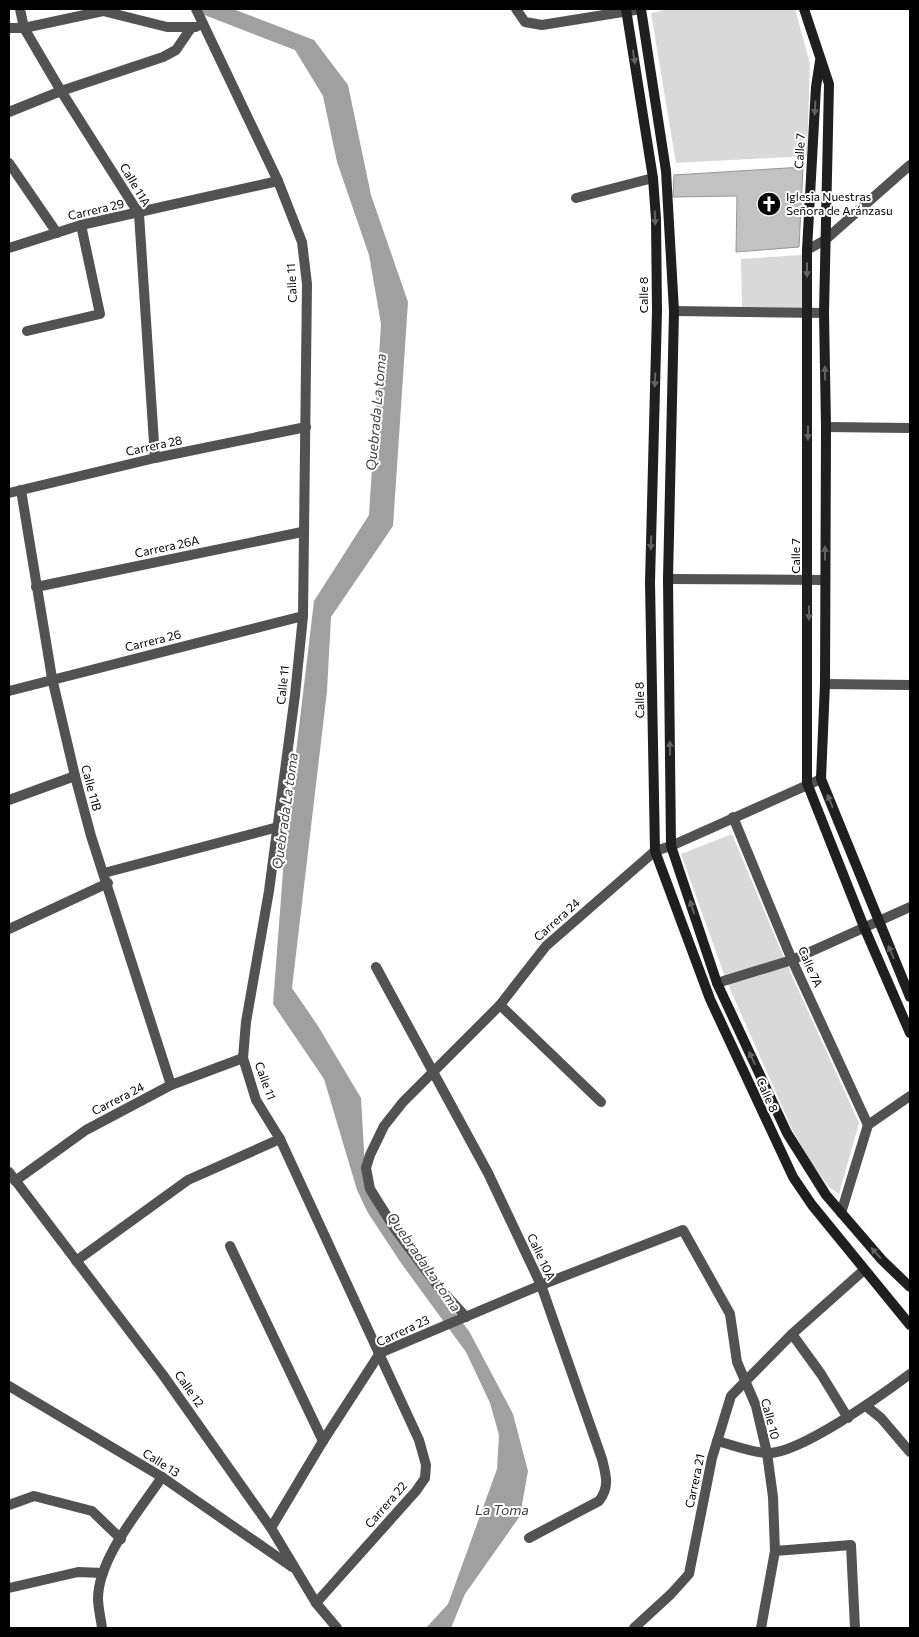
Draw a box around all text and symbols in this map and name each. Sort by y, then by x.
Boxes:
one-way arrow [630,49,638,65]
one-way arrow [810,100,818,116]
street label: Calle 7 [791,133,807,169]
street label: Calle 11A [118,160,154,209]
place label: Iglesia Nuestras Señora de Aránzasu [786,189,893,217]
church icon: Iglesia Nuestras Señora de Aránzasu [756,191,782,217]
street label: Carrera 29 [66,196,125,222]
one-way arrow [652,210,660,226]
street label: Calle 11 [283,263,299,303]
one-way arrow [803,263,811,279]
street label: Calle 8 [636,277,650,313]
water label: Quebrada La toma [362,353,389,471]
one-way arrow [821,365,829,381]
one-way arrow [651,372,659,388]
one-way arrow [804,425,812,441]
street label: Carrera 28 [124,432,183,458]
street label: Carrera 26A [133,532,200,560]
one-way arrow [647,535,655,551]
street label: Calle 7 [788,538,802,574]
one-way arrow [821,545,829,561]
one-way arrow [805,605,813,621]
street label: Carrera 26 [123,626,182,654]
street label: Calle 11 [273,665,291,705]
street label: Calle 8 [632,682,646,718]
one-way arrow [666,740,674,756]
water label: Quebrada La toma [268,752,301,870]
street label: Calle 11B [79,763,105,813]
one-way arrow [826,793,834,808]
street label: Carrera 24 [530,895,582,944]
one-way arrow [688,900,695,915]
street label: Calle 7A [796,944,826,989]
one-way arrow [887,945,895,959]
one-way arrow [748,1051,756,1065]
street label: Calle 11 [253,1060,279,1102]
street label: Calle 8 [754,1075,782,1114]
street label: Carrera 24 [89,1079,146,1117]
water label: Quebrada La toma [384,1209,465,1315]
street label: Calle 10A [525,1231,559,1282]
one-way arrow [870,1247,882,1259]
street label: Carrera 23 [374,1312,431,1348]
street label: Calle 12 [172,1368,208,1410]
street label: Calle 10 [759,1397,783,1441]
street label: Calle 13 [140,1445,183,1479]
street label: Carrera 21 [681,1452,707,1509]
street label: Carrera 22 [361,1478,409,1530]
water label: La Toma [475,1501,529,1518]

